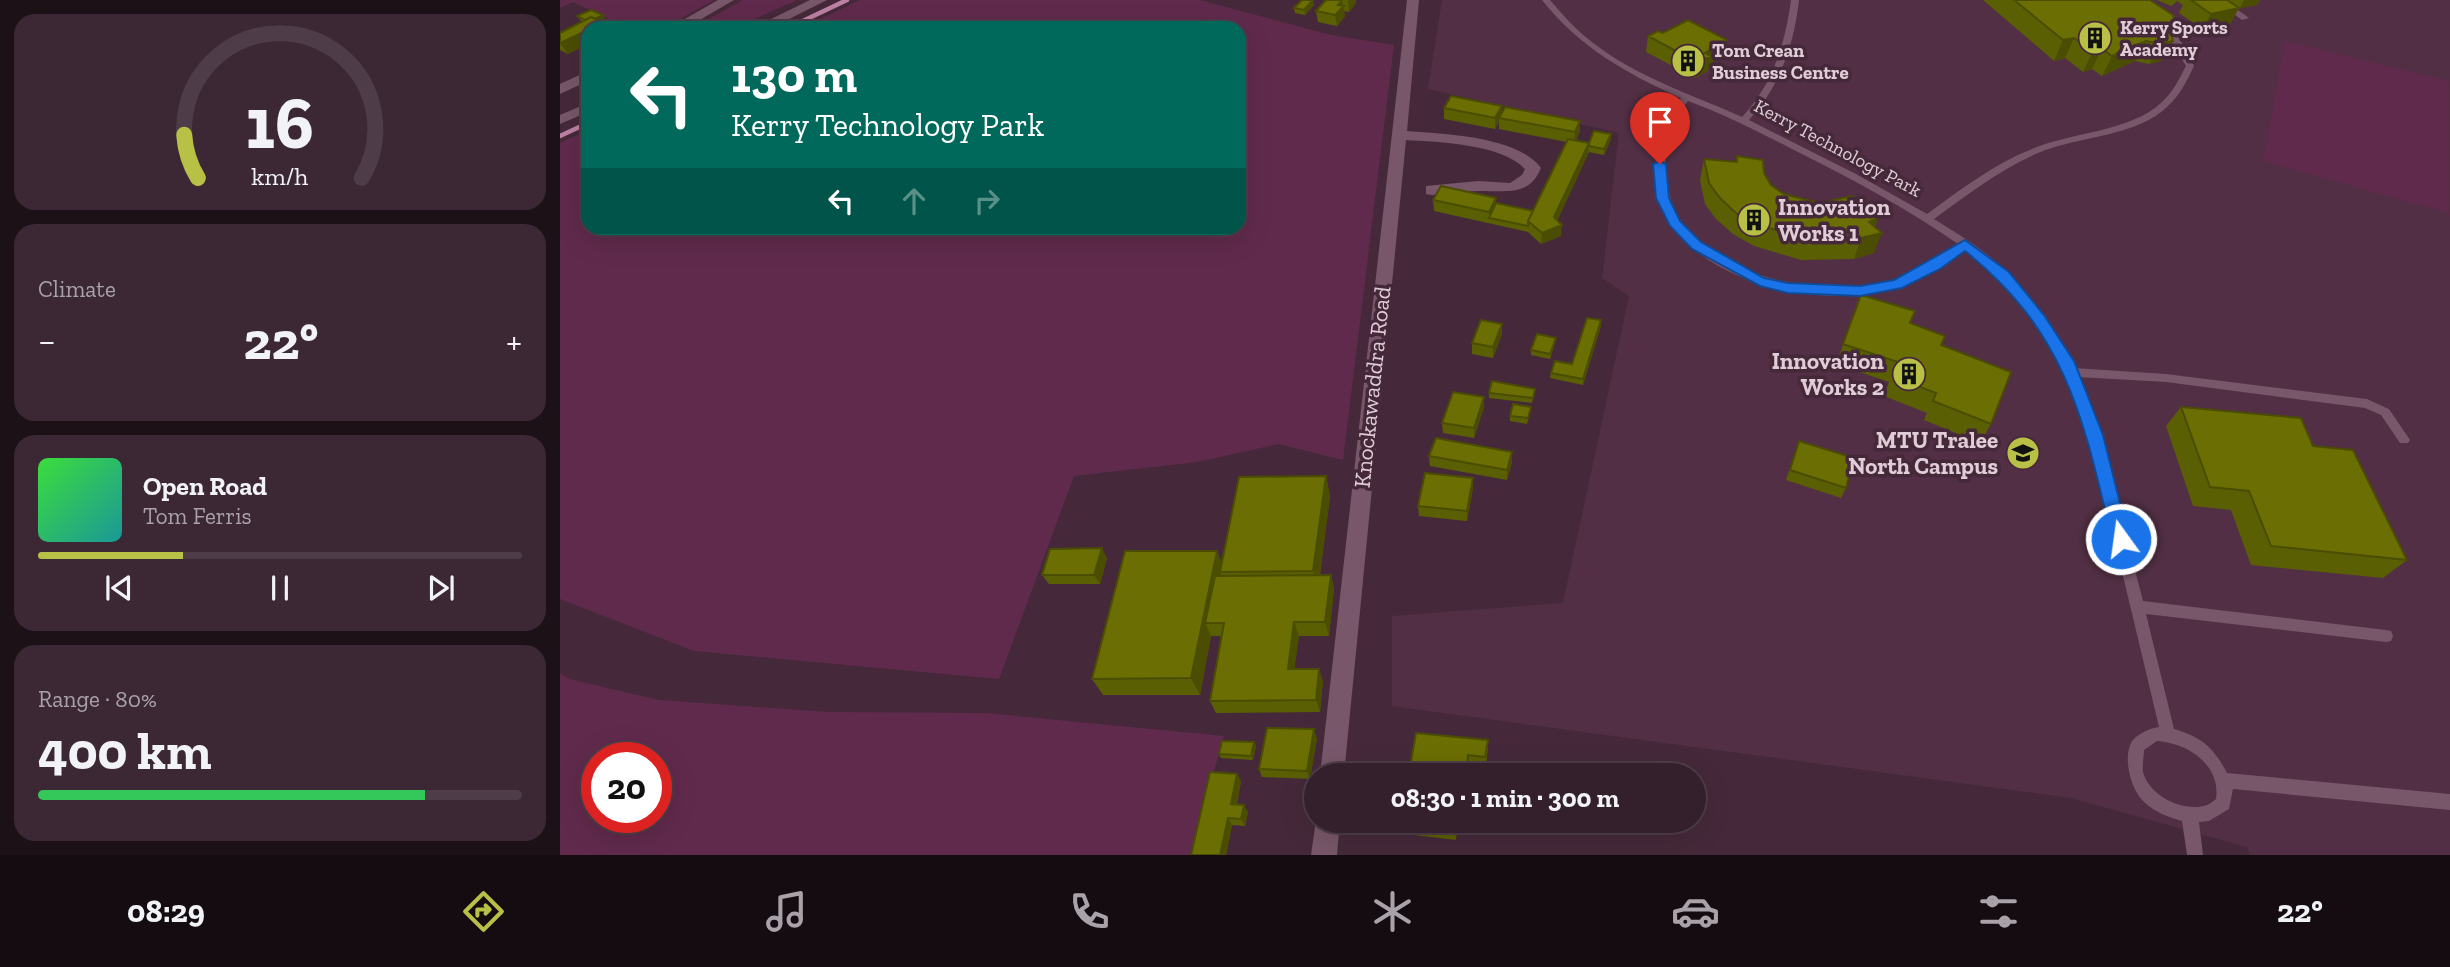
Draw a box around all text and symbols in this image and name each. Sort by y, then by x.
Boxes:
place label: Kerry Sports Academy [2120,16,2228,61]
building icon: Kerry Sports Academy [2076,19,2114,57]
place label: Tom Crean Business Centre [1712,39,1849,84]
building icon: Tom Crean Business Centre [1669,42,1707,80]
text: 130 m [731,46,857,105]
icon: left [616,49,707,140]
text: 16 [246,80,314,168]
pin [1630,92,1690,164]
street label: Kerry Technology Park [1750,94,1926,202]
icon: arrive [1641,103,1679,141]
text: Kerry Technology Park [731,106,1044,144]
text: km/h [251,161,309,191]
icon: left [822,182,860,220]
icon: ahead [895,182,933,220]
icon: right [968,182,1006,220]
place label: Innovation Works 1 [1778,193,1891,247]
building icon: Innovation Works 1 [1735,201,1773,239]
text: Climate [38,275,116,303]
street label: Knockawaddra Road [1347,285,1397,489]
text: 22° [244,310,318,372]
text: − [38,318,56,364]
text: + [506,318,522,364]
place label: Innovation Works 2 [1772,347,1884,401]
building icon: Innovation Works 2 [1890,355,1928,393]
place label: MTU Tralee North Campus [1848,426,1998,480]
school or university icon: MTU Tralee North Campus [2004,434,2042,472]
text: Open Road [143,470,267,502]
text: Tom Ferris [143,502,252,530]
position arrow [2084,502,2158,576]
icon: previous [100,569,138,607]
icon: pause [261,569,299,607]
icon: next [422,569,460,607]
text: Range · 80% [38,685,157,713]
text: 400 km [38,720,212,782]
speed limit sign: 20 [581,742,672,833]
text: 08:30 · 1 min · 300 m [1391,782,1619,814]
icon: directions [459,887,508,936]
icon: music [762,887,811,936]
icon: phone [1065,887,1114,936]
icon: climate [1368,887,1417,936]
icon: car [1671,887,1720,936]
icon: filters [1974,887,2023,936]
text: 08:29 [127,892,205,930]
text: 22° [2277,892,2323,930]

